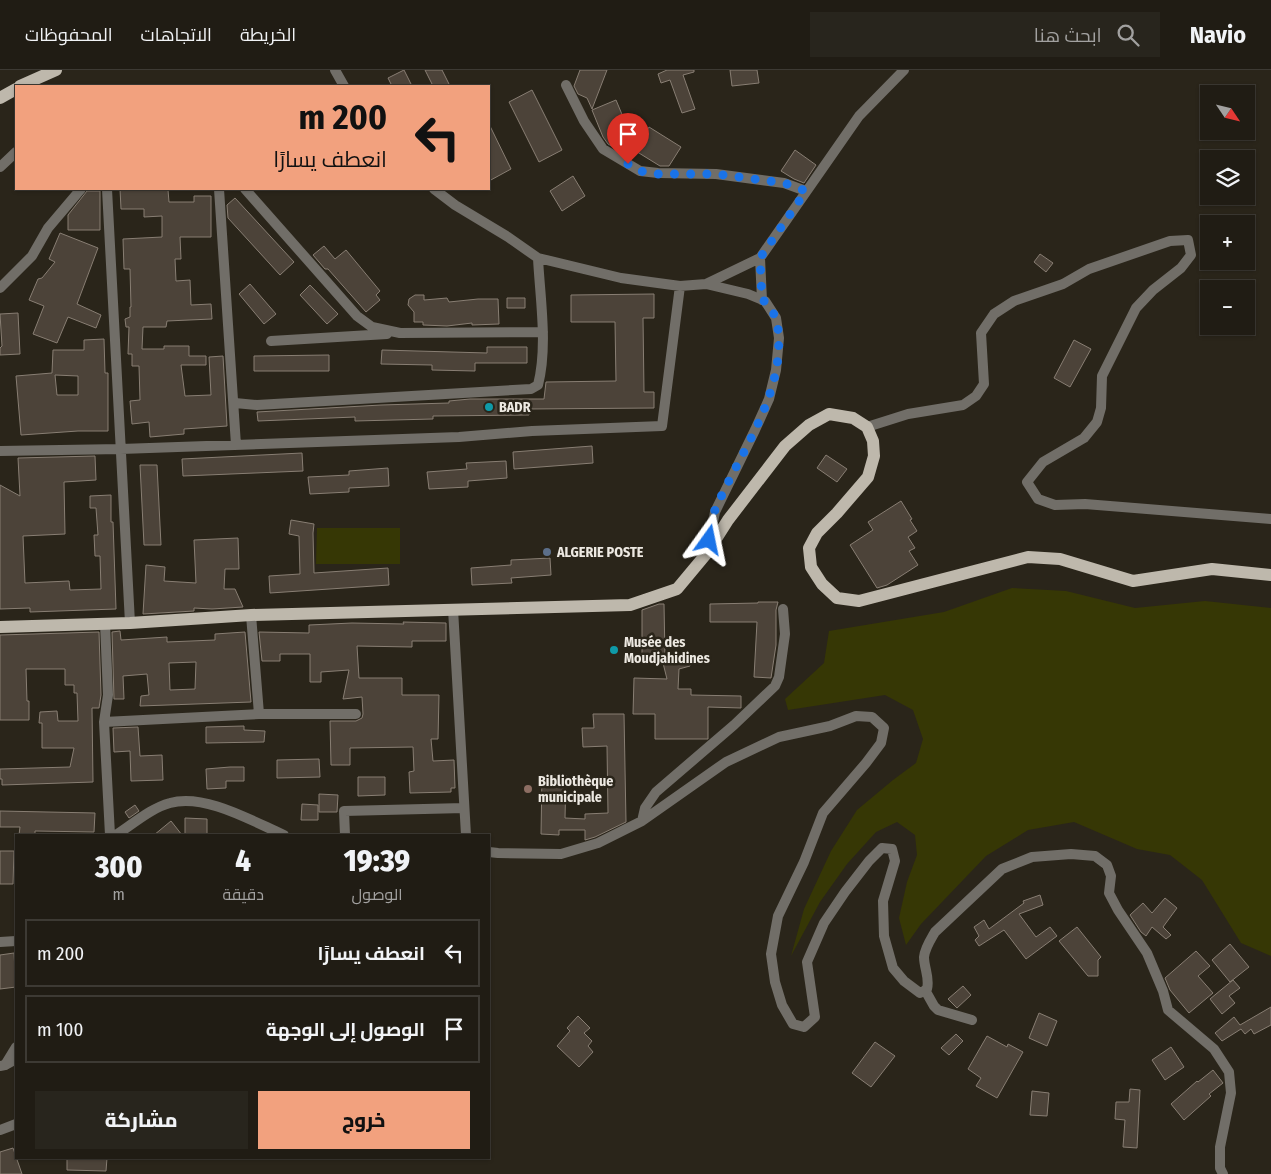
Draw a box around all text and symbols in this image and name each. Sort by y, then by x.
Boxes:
search box [810,12,1160,57]
icon: search [1114,21,1142,49]
text: Navio [1190,21,1246,49]
text: المحفوظات [25,24,113,46]
text: الاتجاهات [141,24,212,46]
text: الخريطة [240,24,296,46]
text: ابحث هنا [1034,24,1102,47]
north arrow [1200,85,1255,140]
map controls [1200,85,1255,335]
text: 200 m [299,96,387,138]
icon: left [405,105,470,170]
pin [607,113,649,164]
icon: arrive [614,120,642,148]
text: انعطف يسارًا [273,146,387,173]
button: layers [1200,150,1255,205]
button: + [1200,215,1255,270]
button: − [1200,280,1255,335]
place label: BADR [499,399,531,416]
marker: BADR [483,401,495,413]
position arrow [682,513,734,565]
place label: ALGERIE POSTE [556,544,644,561]
marker: ALGERIE POSTE [541,546,553,558]
place label: Musée des Moudjahidines [624,634,710,667]
marker: Musée des Moudjahidines [608,644,620,656]
place label: Bibliothèque municipale [538,773,613,806]
marker: Bibliothèque municipale [522,783,534,795]
text: 4 [235,843,251,879]
text: 19:39 [344,843,410,879]
text: 300 [95,849,143,885]
text: m [113,885,125,904]
text: دقيقة [222,885,264,904]
text: الوصول [352,885,402,904]
icon: left [440,939,468,967]
text: 200 m [37,942,84,965]
text: انعطف يسارًا [317,942,425,965]
icon: arrive [440,1015,468,1043]
text: 100 m [37,1018,83,1041]
text: الوصول إلى الوجهة [266,1018,425,1041]
button: مشاركة [35,1091,248,1149]
button: خروج [258,1091,470,1149]

